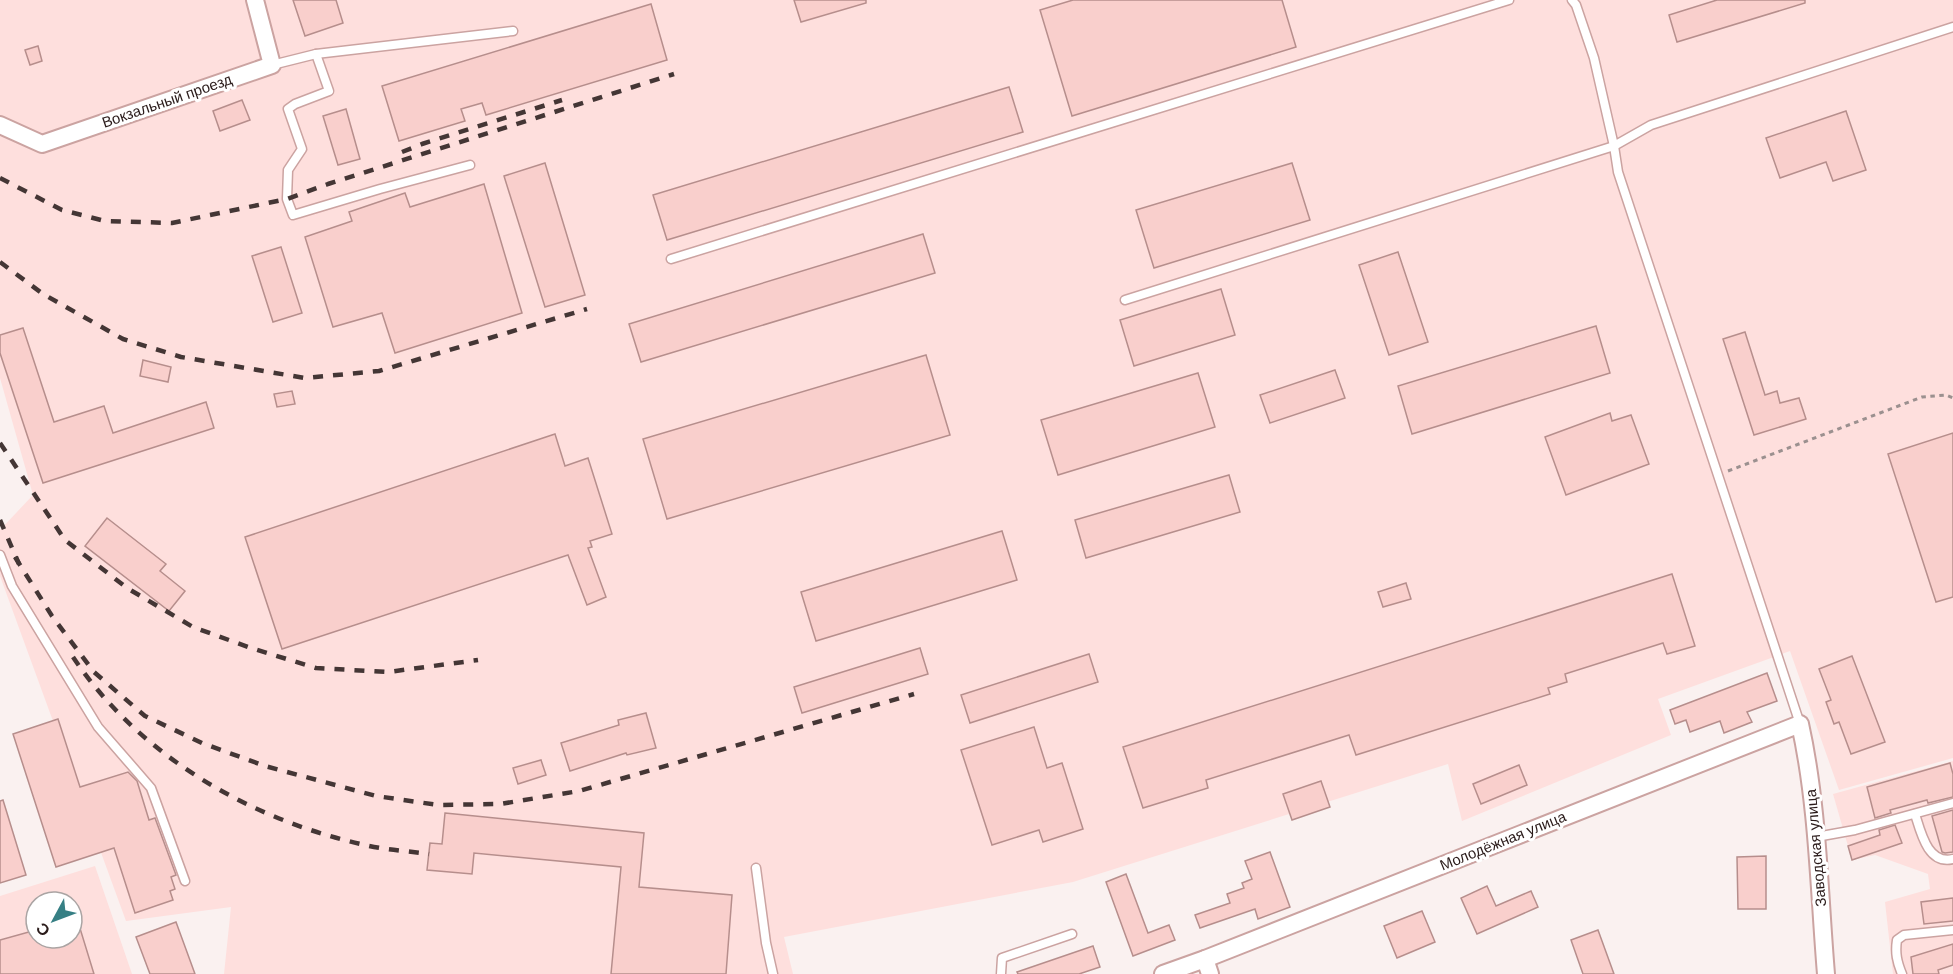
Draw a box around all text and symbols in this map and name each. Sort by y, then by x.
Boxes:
street label: Вокзальный проезд [99,69,235,133]
street label: Заводская улица [1801,788,1831,908]
street label: Молодёжная улица [1437,806,1570,876]
north arrow [24,890,84,950]
text: С [31,918,55,941]

